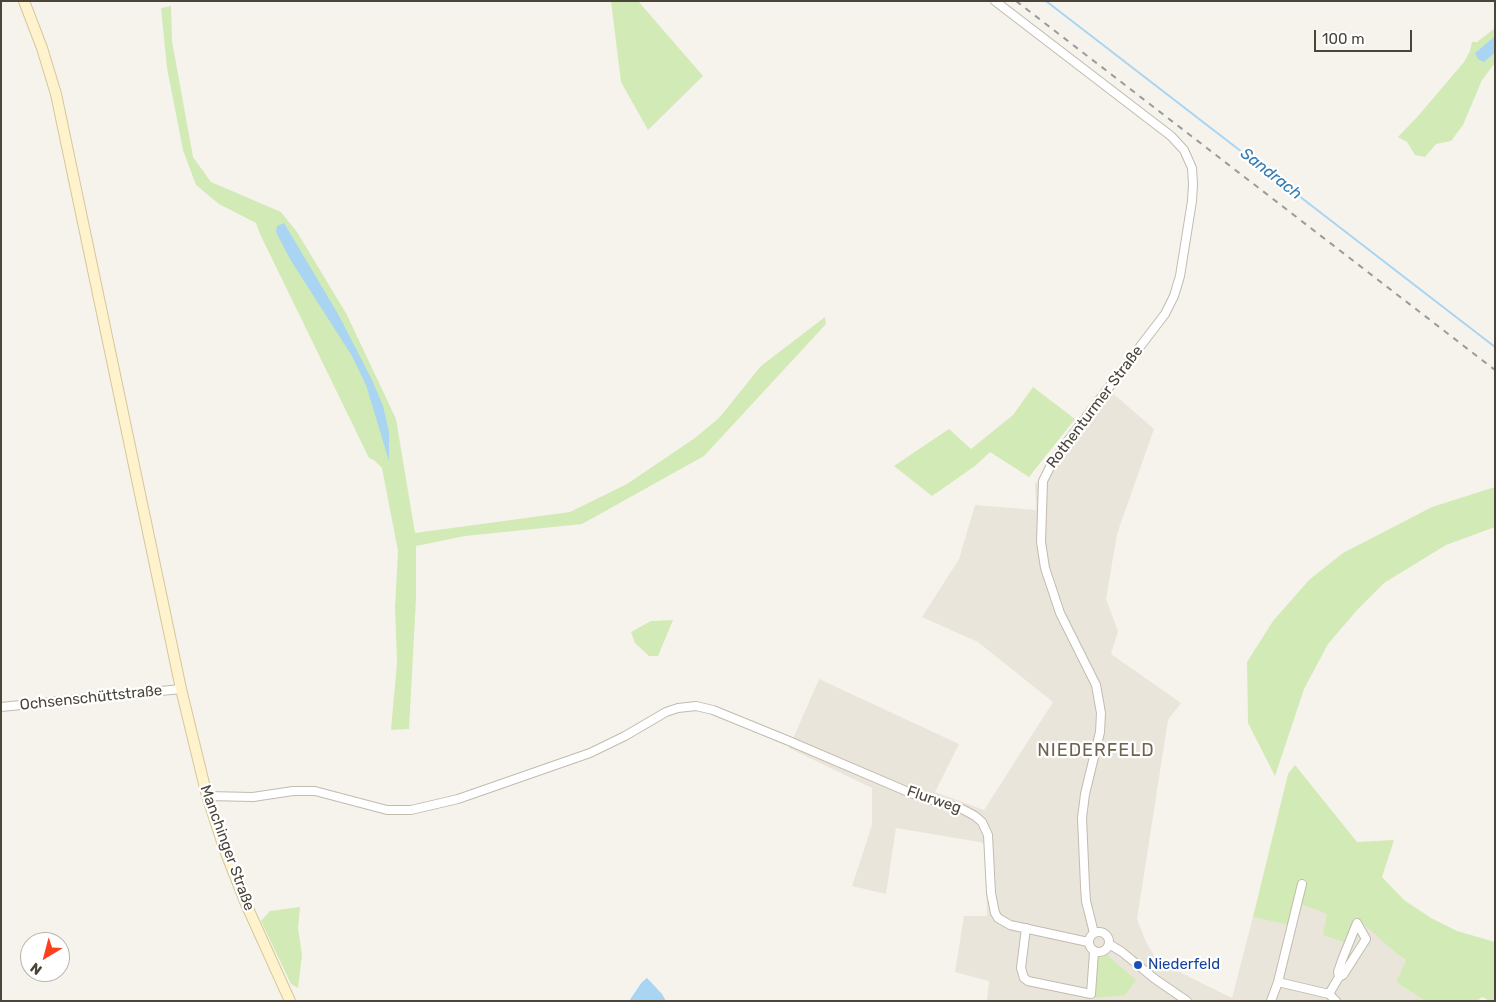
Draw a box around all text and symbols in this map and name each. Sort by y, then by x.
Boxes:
scale bar [1316,20,1414,52]
text: 100 m [1322,30,1364,48]
water label: Sandrach [1237,144,1305,204]
street label: Rothenturmer Straße [1043,342,1147,472]
street label: Ochsenschüttstraße [19,682,163,714]
district label: NIEDERFELD [1036,740,1156,762]
street label: Flurweg [904,782,964,818]
street label: Manchinger Straße [196,783,258,913]
north arrow [20,932,70,982]
place label: Niederfeld [1148,956,1220,974]
text: N [27,959,45,978]
marker: Niederfeld [1132,959,1144,971]

